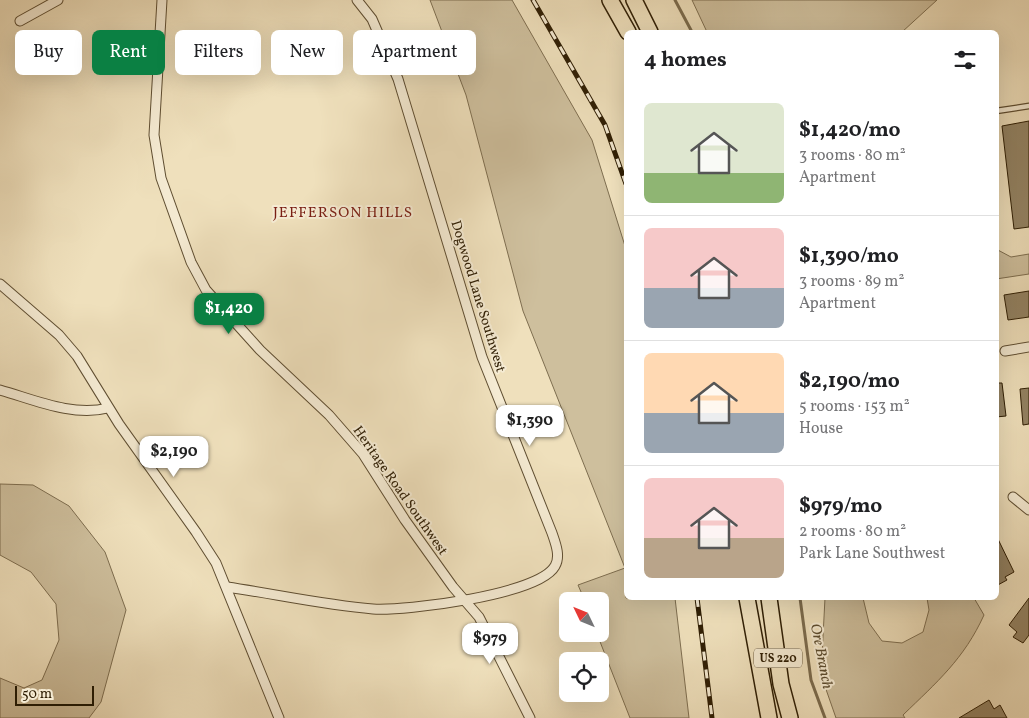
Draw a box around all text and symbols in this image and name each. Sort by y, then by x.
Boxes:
chip: Buy [15,30,82,75]
chip: Rent [92,30,165,75]
chip: Filters [175,30,261,75]
chip: New [271,30,343,75]
chip: Apartment [353,30,476,75]
text: 4 homes [644,46,727,75]
icon: filters [951,46,979,74]
text: $1,420/mo [799,116,901,145]
icon: home [684,123,744,183]
text: 3 rooms · 80 m² [799,145,906,167]
text: Apartment [799,167,876,189]
district label: JEFFERSON HILLS [273,203,413,224]
street label: Dogwood Lane Southwest [445,218,510,375]
text: $1,390/mo [799,242,899,271]
icon: home [684,248,744,308]
text: 3 rooms · 89 m² [799,271,904,293]
pin: $1,420 [188,292,270,335]
text: Apartment [799,293,876,315]
text: $1,420 [205,298,253,320]
text: $2,190/mo [799,367,900,396]
icon: home [684,373,744,433]
text: 5 rooms · 153 m² [799,396,910,418]
pin: $1,390 [489,404,571,447]
text: $1,390 [507,410,553,432]
text: House [799,418,843,440]
street label: Heritage Road Southwest [348,422,452,560]
pin: $2,190 [133,436,215,478]
text: $2,190 [150,441,198,463]
text: $979/mo [799,492,882,521]
icon: home [684,498,744,558]
text: 2 rooms · 80 m² [799,521,906,543]
text: Park Lane Southwest [799,543,945,565]
north arrow [559,592,609,642]
map controls [559,592,609,702]
pin: $979 [460,622,520,665]
water label: Ore Branch [804,622,837,691]
text: $979 [473,628,507,650]
road number: US 220 [754,648,802,668]
button: locate [559,652,609,702]
scale bar [15,683,94,706]
text: 50 m [22,685,52,704]

